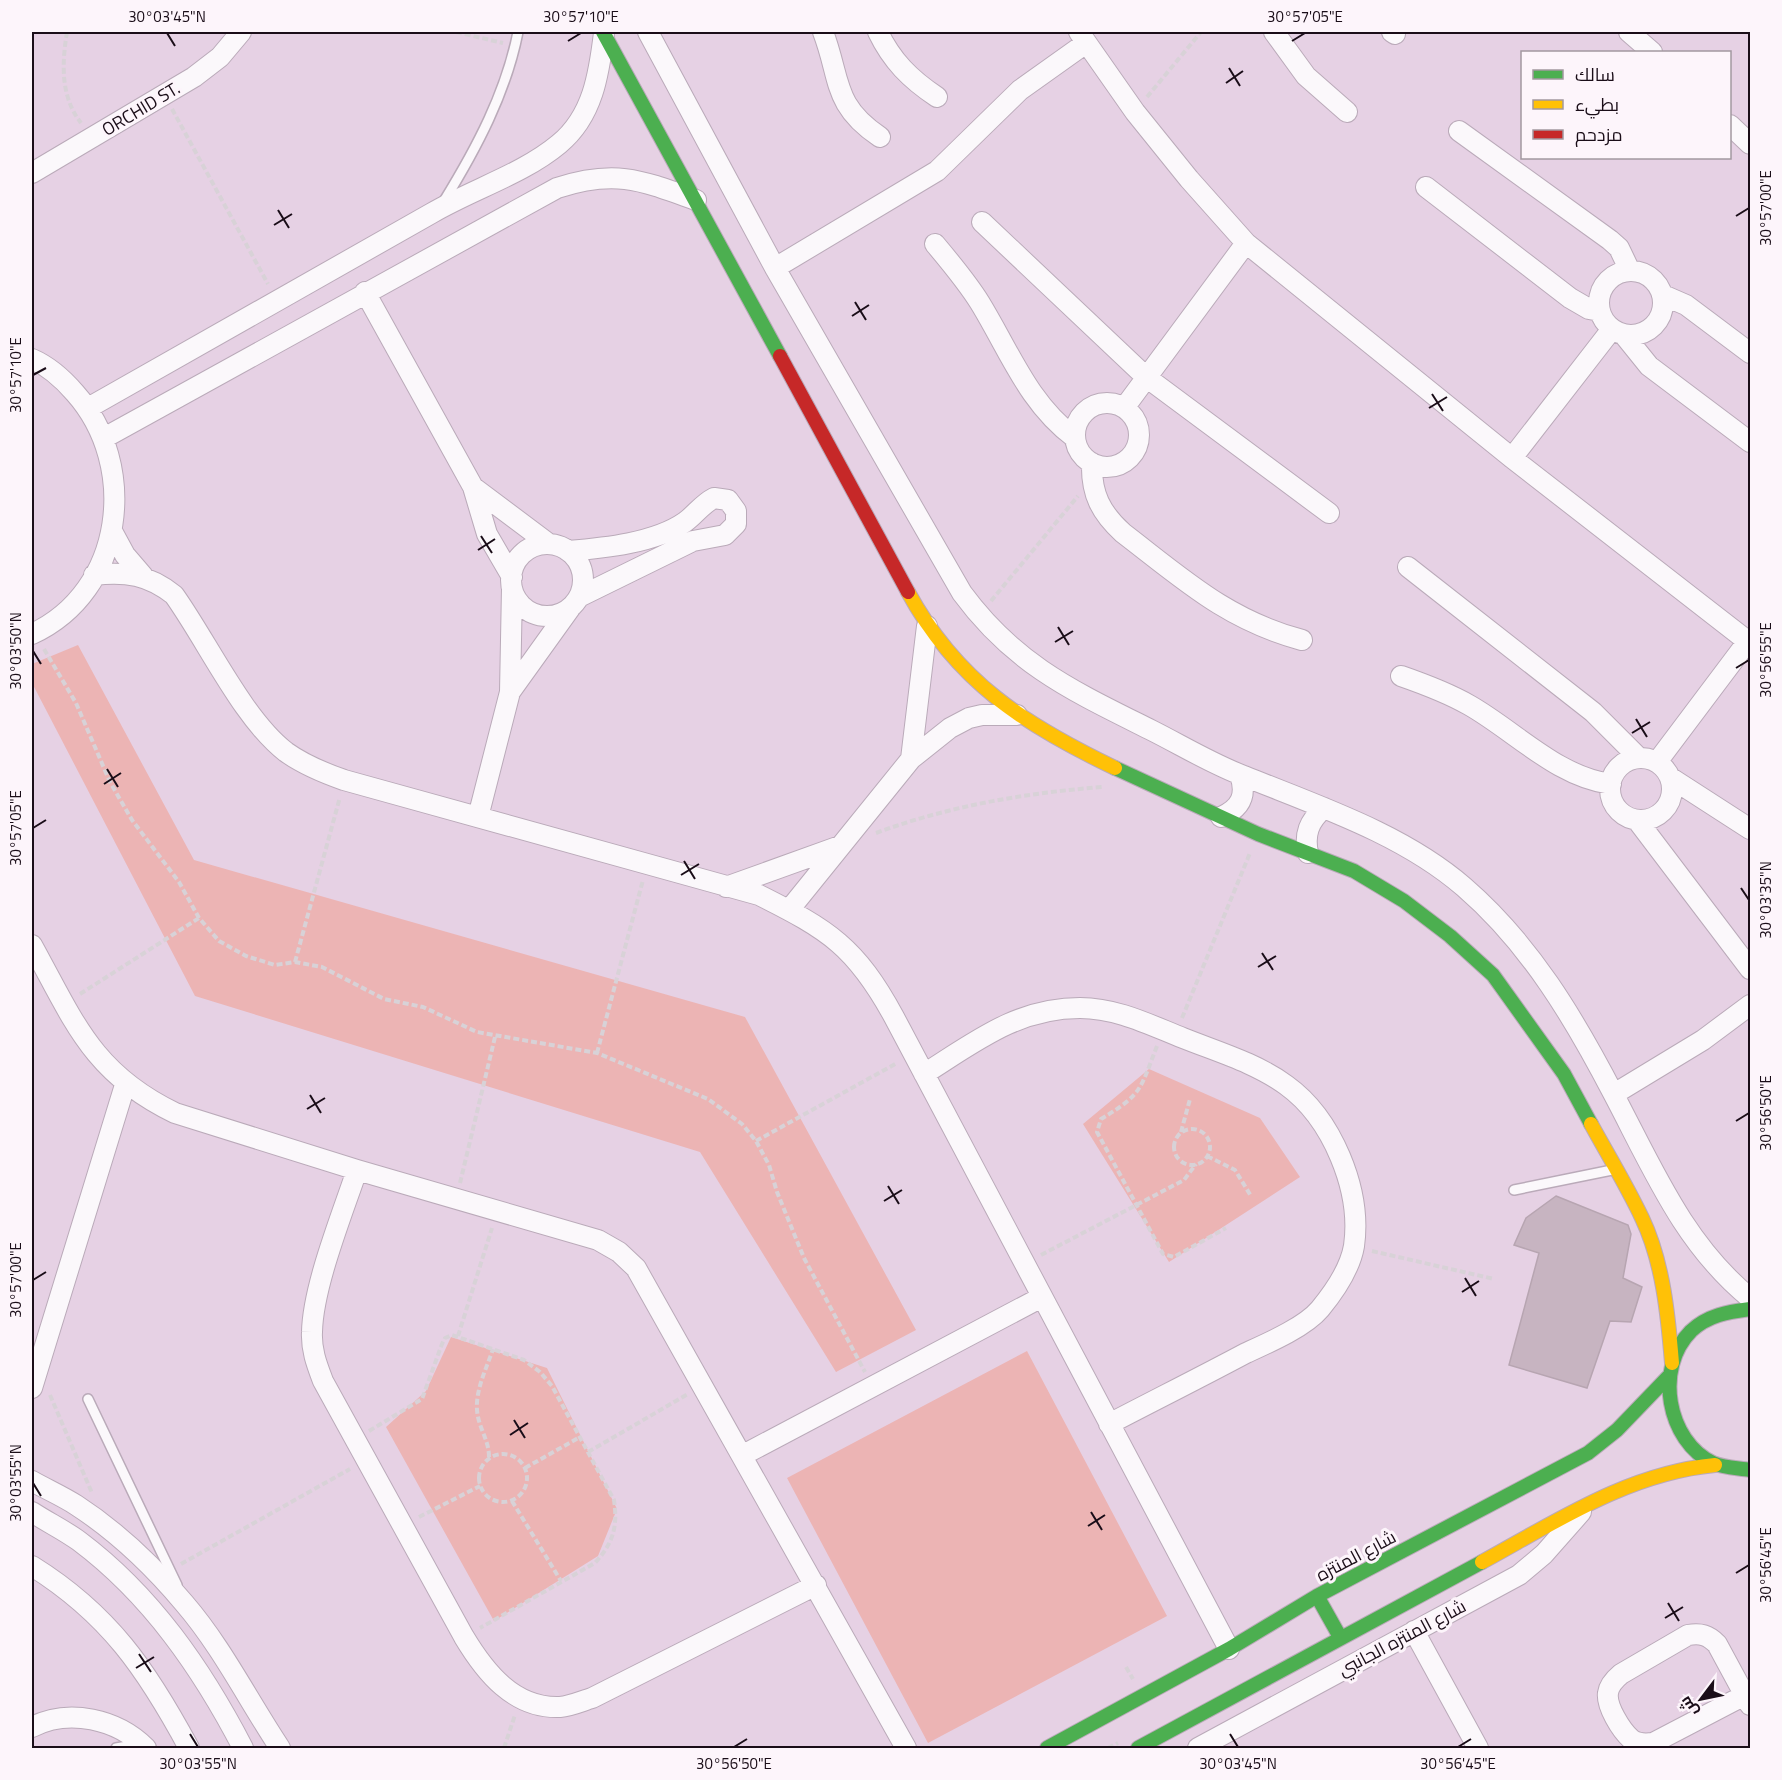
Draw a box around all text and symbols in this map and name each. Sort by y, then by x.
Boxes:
text: 30°03'45"N [128,5,206,28]
text: 30°57'10"E [543,5,619,28]
text: 30°57'05"E [1267,5,1343,28]
legend [1521,51,1731,159]
text: سالك [1575,61,1615,88]
street label: ORCHID ST. [97,75,185,143]
text: بطيء [1575,91,1619,119]
text: مزدحم [1575,121,1623,148]
text: 30°57'00"E [1754,170,1777,246]
text: 30°57'10"E [4,337,27,413]
text: 30°03'50"N [4,612,27,690]
text: 30°56'55"E [1754,622,1777,698]
text: 30°57'05"E [4,790,27,866]
text: 30°03'35"N [1754,861,1777,939]
text: 30°56'50"E [1754,1075,1777,1151]
text: 30°57'00"E [4,1242,27,1318]
text: 30°03'55"N [4,1444,27,1522]
street label: شارع المنتزه [1311,1523,1401,1588]
text: 30°56'45"E [1754,1527,1777,1603]
street label: شارع المنتزه الجانبي [1333,1592,1471,1684]
north arrow [1671,1669,1731,1729]
text: ش [1673,1692,1704,1722]
text: 30°03'55"N [159,1752,237,1775]
text: 30°56'50"E [696,1752,772,1775]
text: 30°03'45"N [1199,1752,1277,1775]
text: 30°56'45"E [1420,1752,1496,1775]

